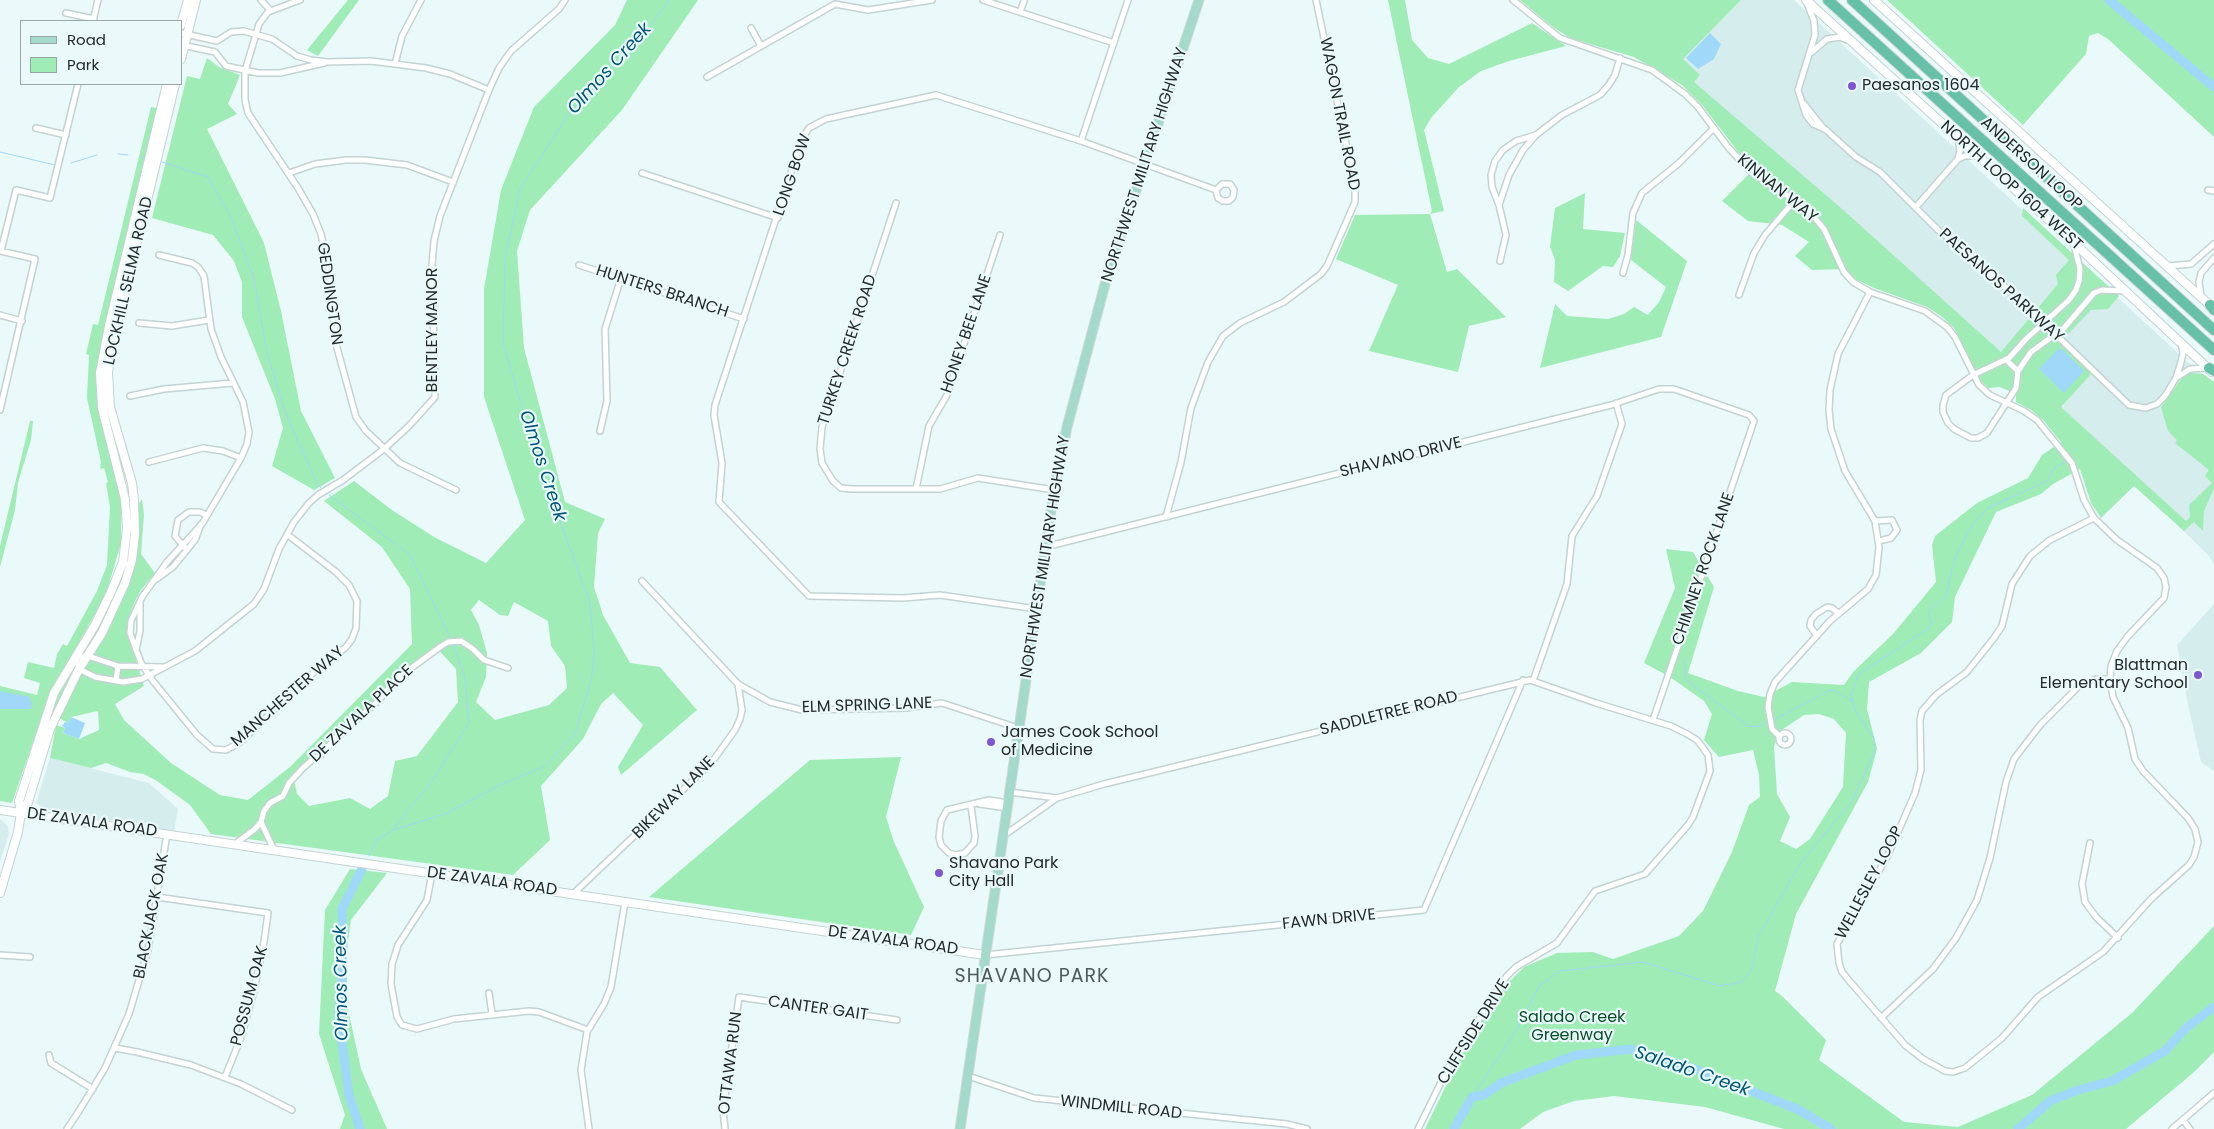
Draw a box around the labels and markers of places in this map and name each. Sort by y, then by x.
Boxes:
place label: Paesanos 1604 [1862,76,1980,96]
marker: Paesanos 1604 [1846,80,1858,92]
place label: Blattman Elementary School [2040,656,2188,694]
marker: Blattman Elementary School [2192,669,2204,681]
place label: James Cook School of Medicine [1001,723,1158,761]
marker: James Cook School of Medicine [985,736,997,748]
place label: Shavano Park City Hall [949,854,1058,892]
marker: Shavano Park City Hall [933,867,945,879]

